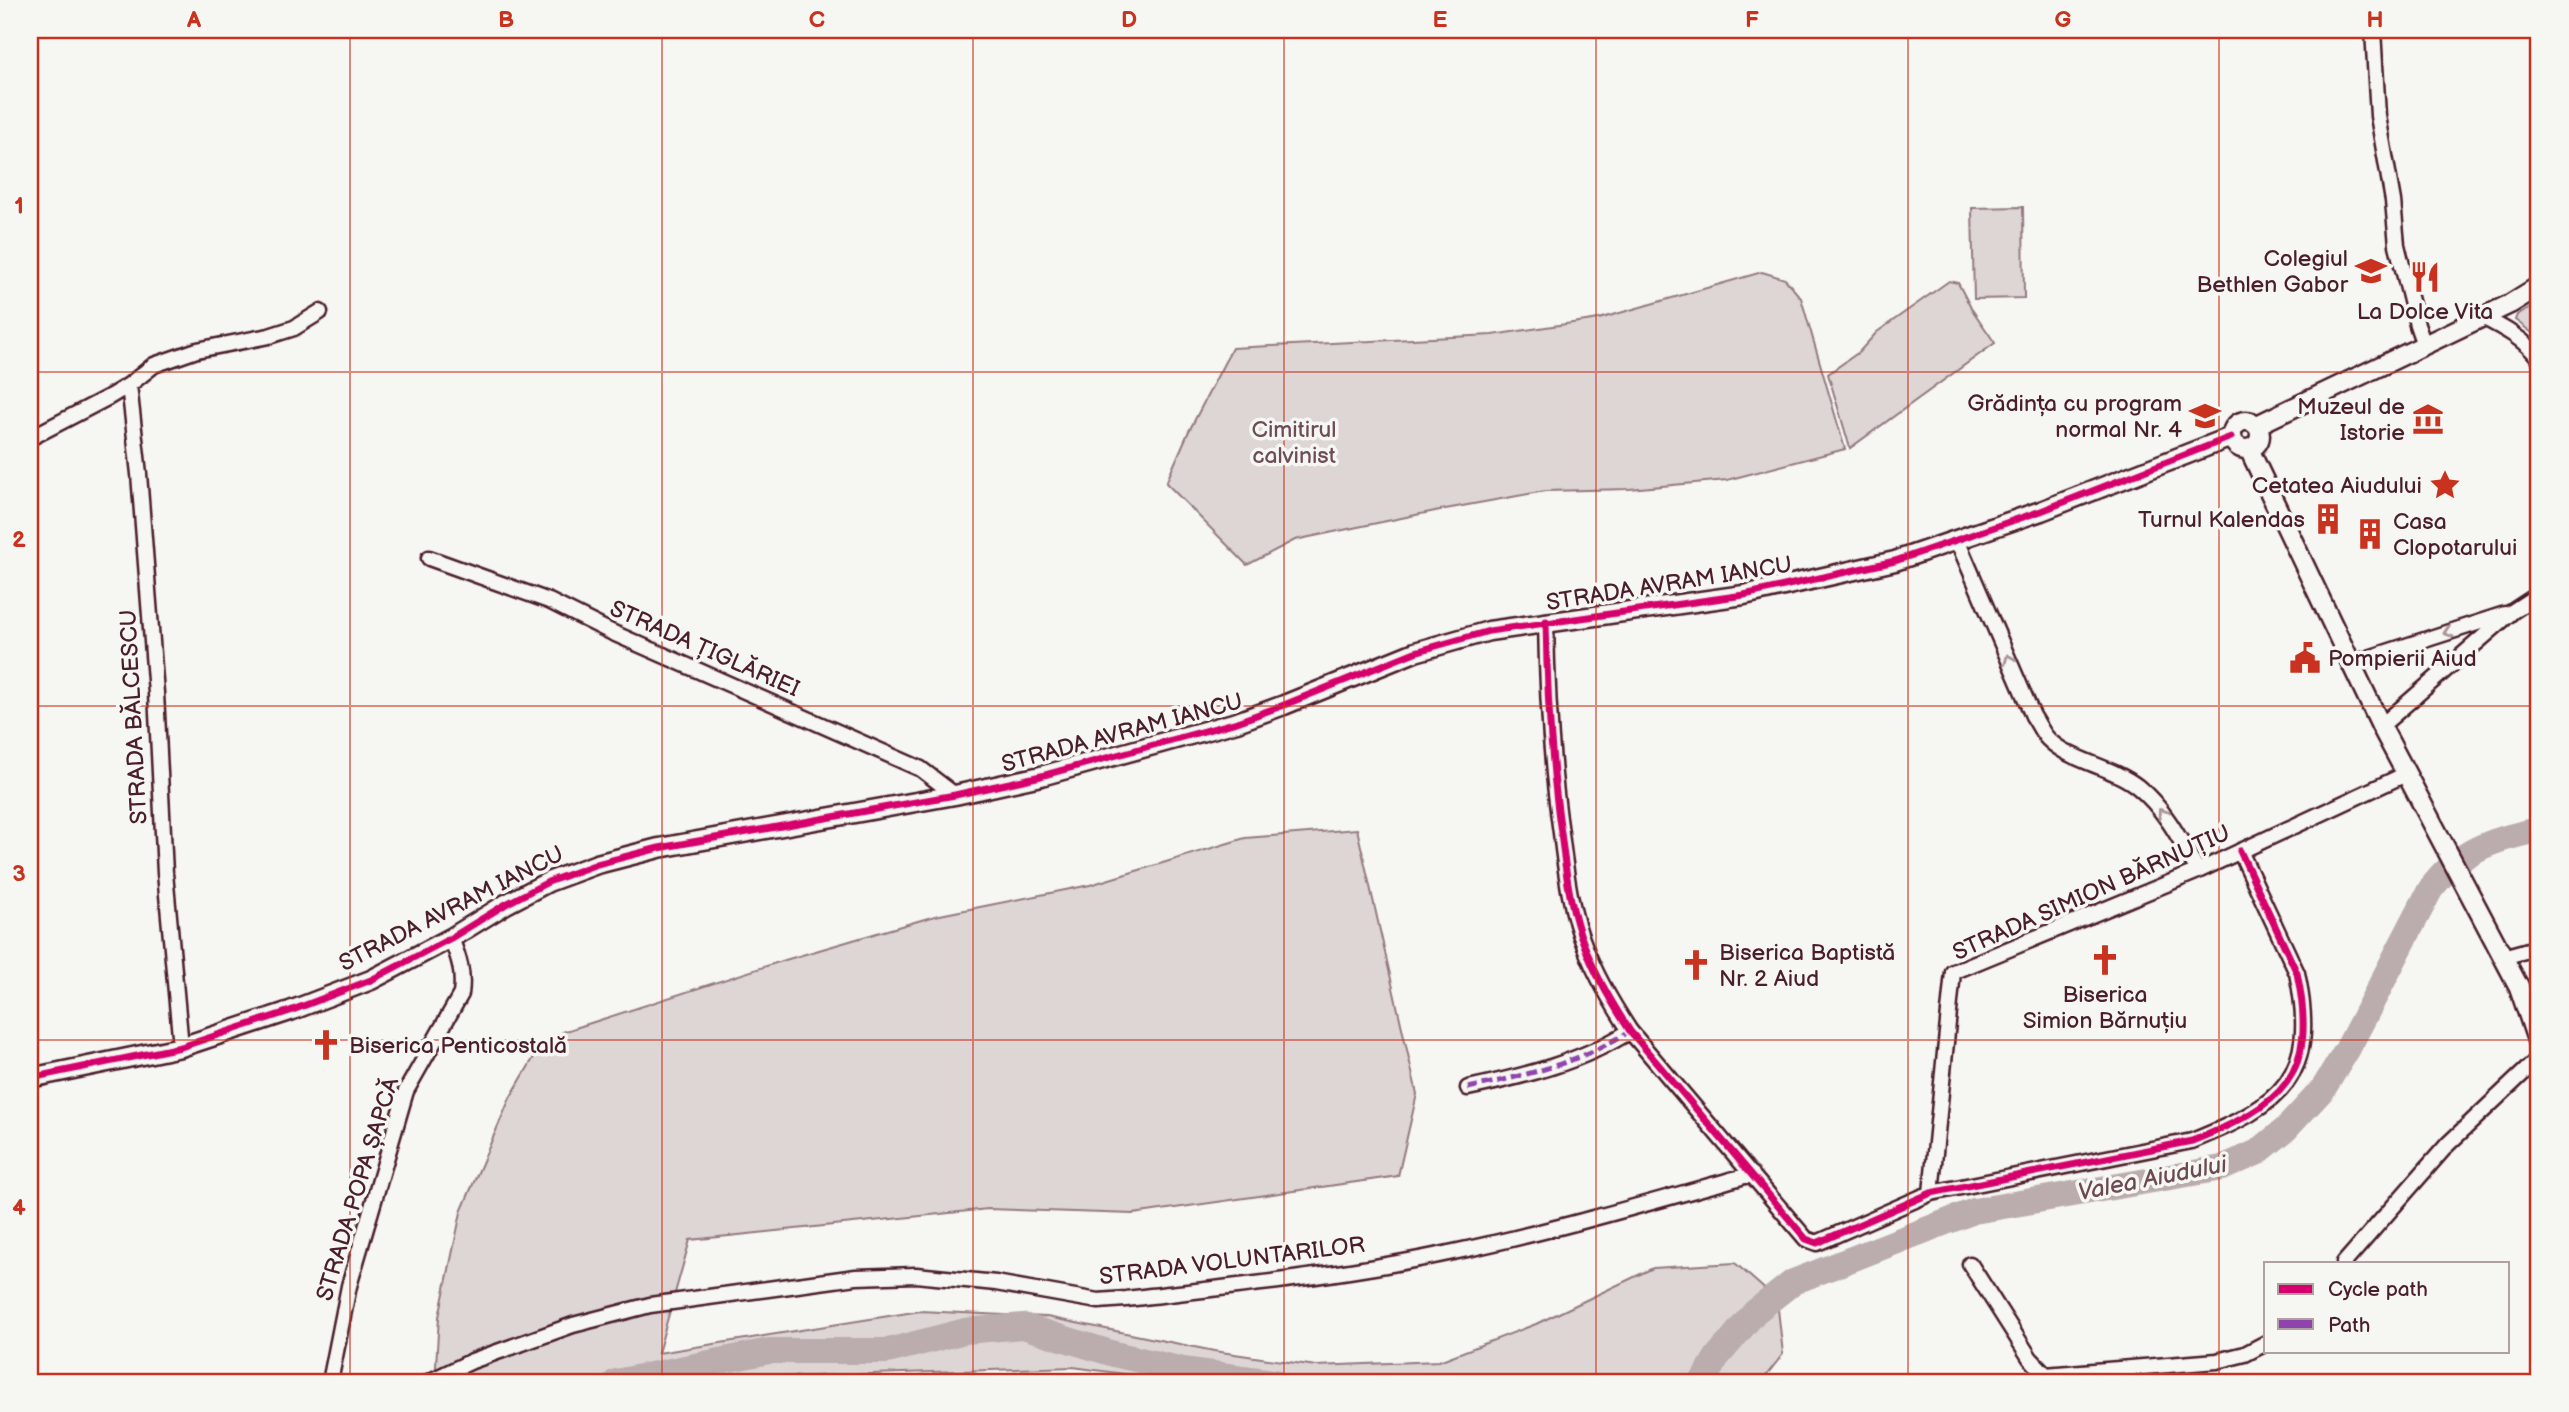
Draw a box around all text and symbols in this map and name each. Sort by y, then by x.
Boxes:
text: A [186,6,202,34]
text: B [498,6,514,34]
text: C [809,6,825,34]
text: D [1121,6,1137,34]
text: E [1433,6,1448,34]
text: F [1745,6,1759,34]
text: G [2055,6,2072,34]
text: H [2366,6,2384,34]
text: 1 [14,192,24,220]
place label: Colegiul Bethlen Gabor [2196,245,2349,299]
school or university icon: Colegiul Bethlen Gabor [2354,254,2388,288]
restaurant icon: La Dolce Vita [2408,260,2442,294]
place label: La Dolce Vita [2357,298,2493,326]
place label: Grădința cu program normal Nr. 4 [1967,390,2182,444]
place label: Muzeul de Istorie [2297,393,2405,447]
school or university icon: Grădința cu program normal Nr. 4 [2188,399,2222,433]
museum icon: Muzeul de Istorie [2411,402,2445,436]
park label: Cimitirul calvinist [1252,416,1336,470]
place icon: Cetatea Aiudului [2428,468,2462,502]
place label: Cetatea Aiudului [2252,472,2422,500]
building icon: Turnul Kalendas [2311,502,2345,536]
place label: Turnul Kalendas [2138,506,2305,534]
place label: Casa Clopotarului [2393,508,2517,562]
building icon: Casa Clopotarului [2353,517,2387,551]
text: 2 [12,526,26,554]
street label: STRADA AVRAM IANCU [1544,551,1794,617]
street label: STRADA ȚIGLĂRIEI [605,595,804,703]
street label: STRADA BĂLCESCU [114,609,154,825]
one-way arrow [2442,624,2455,638]
public building icon: Pompierii Aiud [2288,641,2322,675]
place label: Pompierii Aiud [2328,645,2477,673]
one-way arrow [2003,654,2017,667]
street label: STRADA AVRAM IANCU [999,687,1246,779]
one-way arrow [2158,808,2170,821]
street label: STRADA SIMION BĂRNUȚIU [1948,819,2234,967]
street label: STRADA AVRAM IANCU [334,840,569,978]
text: 3 [12,860,26,888]
place label: Biserica Baptistă Nr. 2 Aiud [1719,939,1895,993]
church icon: Biserica Simion Bărnuțiu [2088,943,2122,977]
church icon: Biserica Baptistă Nr. 2 Aiud [1679,948,1713,982]
place label: Biserica Simion Bărnuțiu [2023,981,2187,1035]
church icon: Biserica Penticostală [309,1028,343,1062]
place label: Biserica Penticostală [349,1032,567,1060]
street label: STRADA POPA ȘAPCĂ [311,1074,405,1304]
water label: Valea Aiudului [2075,1150,2231,1207]
text: 4 [12,1194,26,1222]
street label: STRADA VOLUNTARILOR [1098,1231,1366,1291]
legend [2264,1262,2510,1352]
text: Cycle path [2328,1277,2428,1302]
text: Path [2328,1313,2370,1338]

